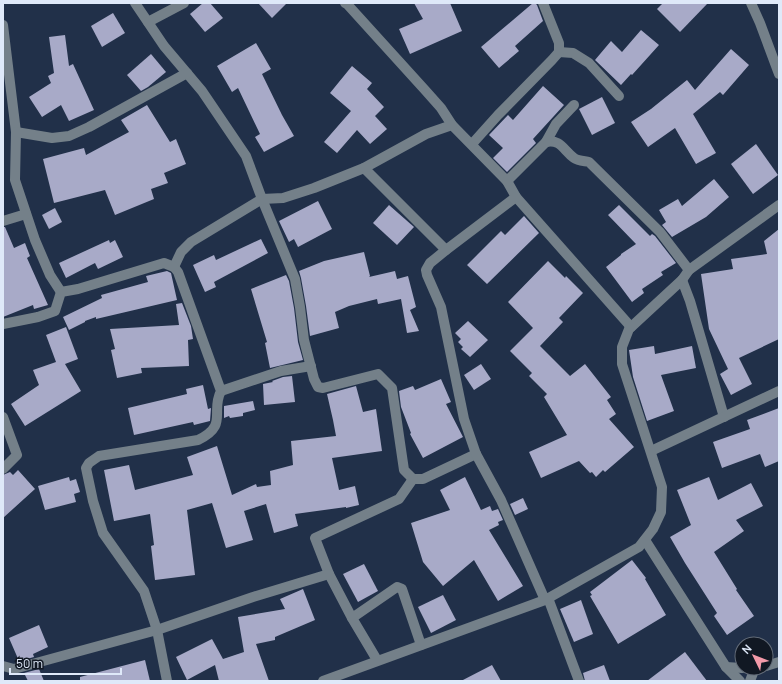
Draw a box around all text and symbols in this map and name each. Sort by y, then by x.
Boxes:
north arrow [734,636,774,676]
text: N [738,641,755,657]
scale bar [10,650,121,676]
text: 50 m [16,655,43,672]

